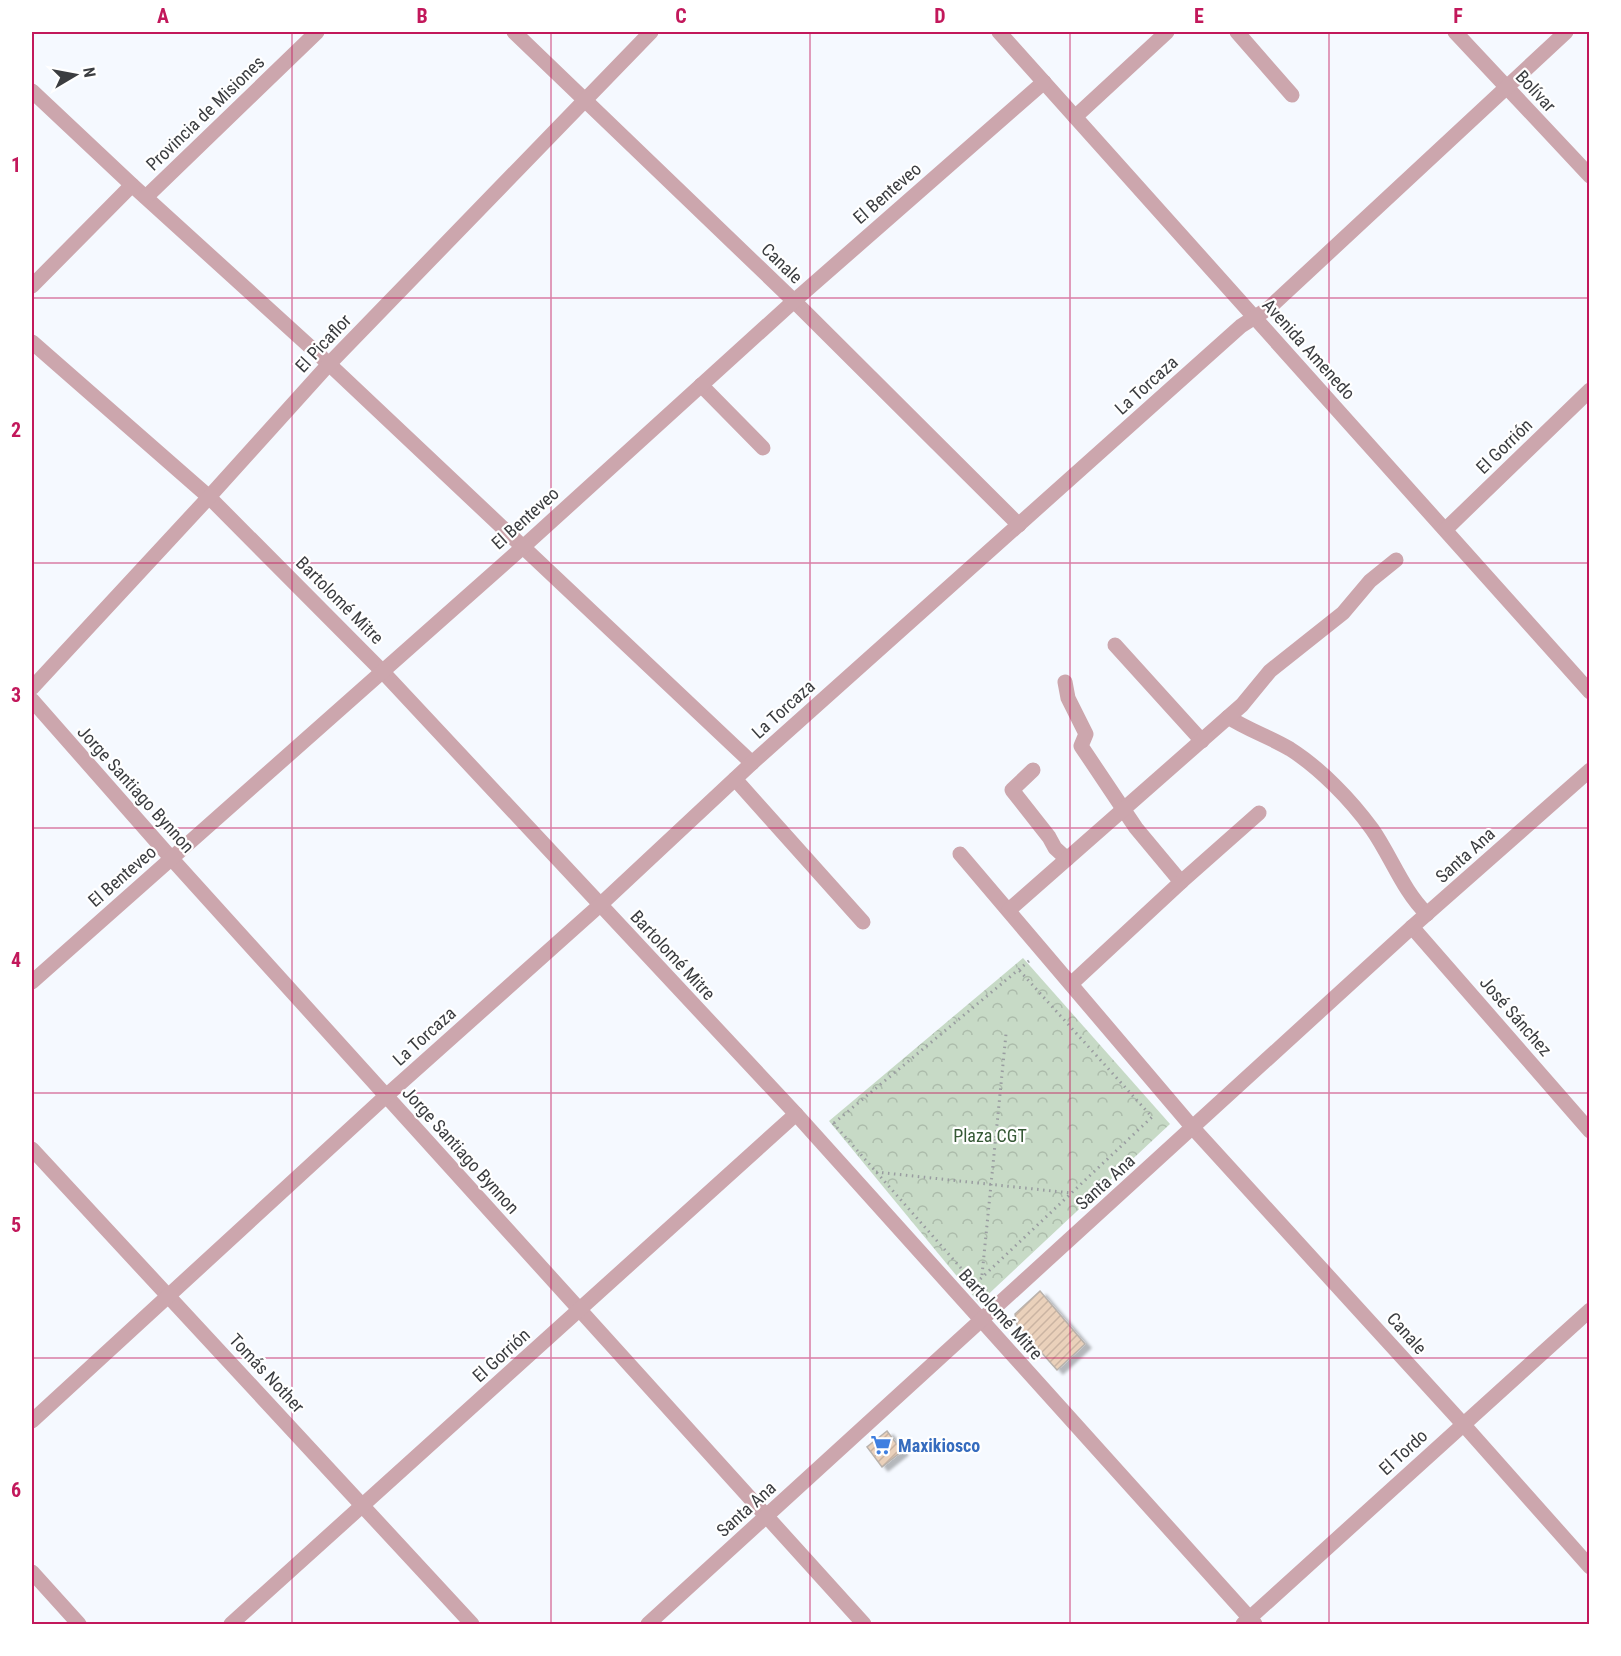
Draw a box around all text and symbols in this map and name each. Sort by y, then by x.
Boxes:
text: A [157,4,169,28]
text: B [416,4,428,28]
text: C [675,4,687,28]
text: D [934,4,946,28]
text: E [1194,4,1204,28]
text: F [1453,4,1463,28]
north arrow [45,45,105,105]
street label: Provincia de Misiones [142,51,268,175]
text: N [79,66,99,79]
street label: Bolívar [1512,66,1561,116]
text: 1 [11,153,21,177]
street label: El Benteveo [849,158,925,228]
street label: Canale [757,239,807,287]
street label: Avenida Amenedo [1258,294,1360,404]
street label: El Picaflor [291,309,356,376]
street label: La Torcaza [1110,351,1182,419]
street label: El Gorrión [1472,414,1536,478]
text: 2 [11,418,21,442]
street label: El Benteveo [487,482,563,554]
street label: Bartolomé Mitre [292,552,388,648]
street label: La Torcaza [747,675,819,743]
text: 3 [11,683,21,707]
street label: Jorge Santiago Bynnon [73,721,199,857]
street label: Santa Ana [1431,823,1499,887]
street label: El Benteveo [84,841,160,911]
street label: Bartolomé Mitre [626,906,720,1004]
text: 4 [11,948,21,972]
street label: José Sánchez [1476,972,1556,1060]
street label: La Torcaza [388,1002,460,1070]
street label: Jorge Santiago Bynnon [398,1082,524,1218]
park label: Plaza CGT [953,1125,1027,1146]
street label: Santa Ana [1071,1150,1139,1214]
text: 5 [11,1213,21,1237]
street label: Bartolomé Mitre [955,1264,1047,1364]
street label: Canale [1383,1308,1431,1358]
street label: El Gorrión [468,1324,534,1386]
street label: Tomás Nother [225,1329,309,1417]
street label: El Tordo [1375,1425,1431,1479]
supermarket icon: Maxikiosco [869,1433,893,1457]
place label: Maxikiosco [898,1435,980,1456]
street label: Santa Ana [712,1477,780,1541]
text: 6 [11,1478,21,1502]

